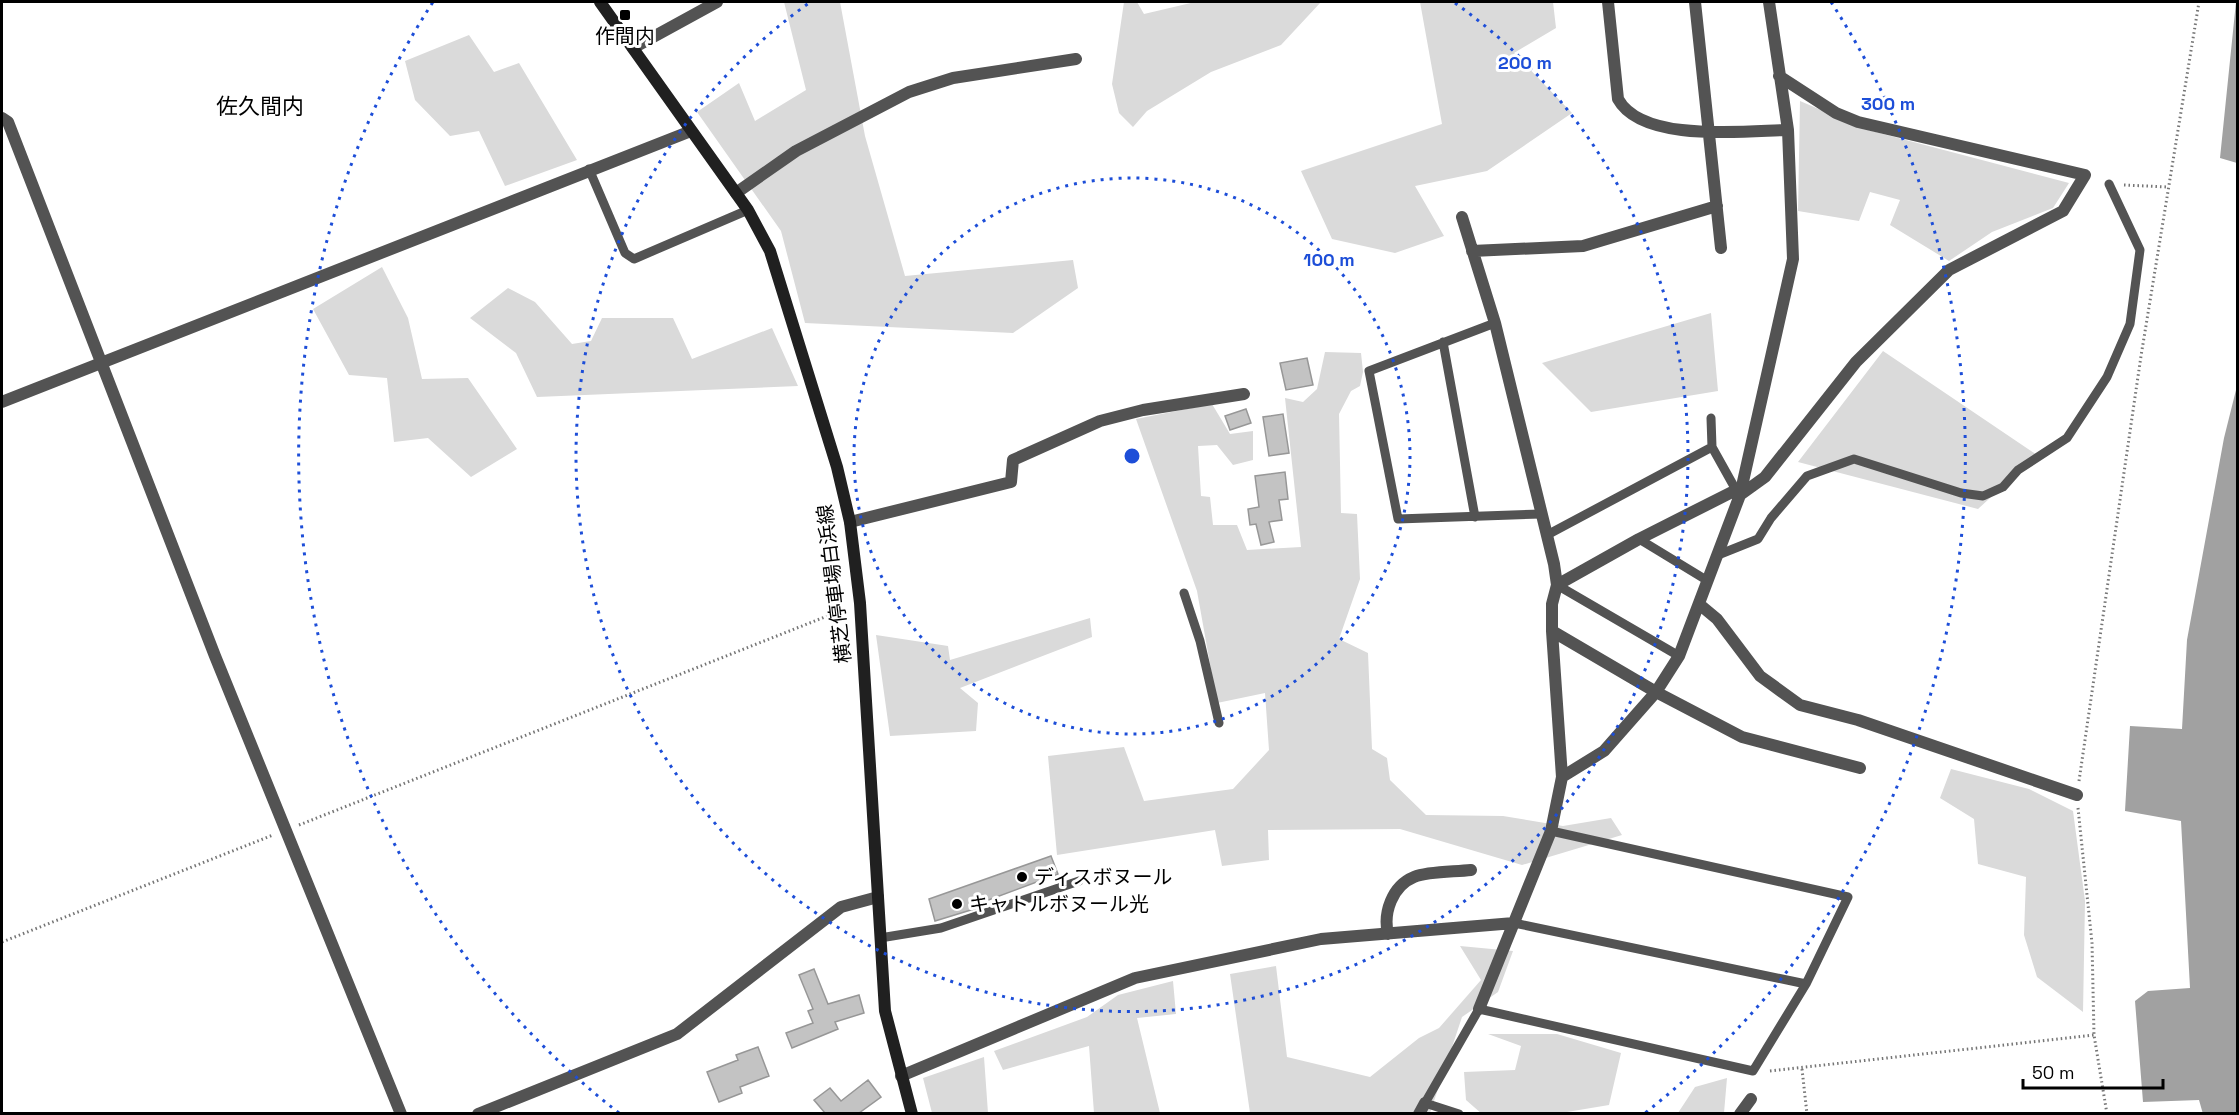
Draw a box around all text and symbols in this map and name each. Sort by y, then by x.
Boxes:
marker: 作間内 [618,8,632,22]
place label: 作間内 [595,23,655,49]
text: 200 m [1498,51,1552,74]
district label: 佐久間内 [216,92,304,120]
text: 300 m [1861,92,1915,115]
text: 100 m [1303,248,1355,271]
centre of rings [1122,446,1142,466]
street label: 横芝停車場白浜線 [811,503,857,665]
place label: ディスボヌール [1034,864,1173,890]
marker: ディスボヌール [1015,870,1029,884]
place label: キャトルボヌール光 [969,891,1149,917]
marker: キャトルボヌール光 [950,897,964,911]
scale bar [2023,1052,2162,1090]
text: 50 m [2032,1061,2074,1084]

